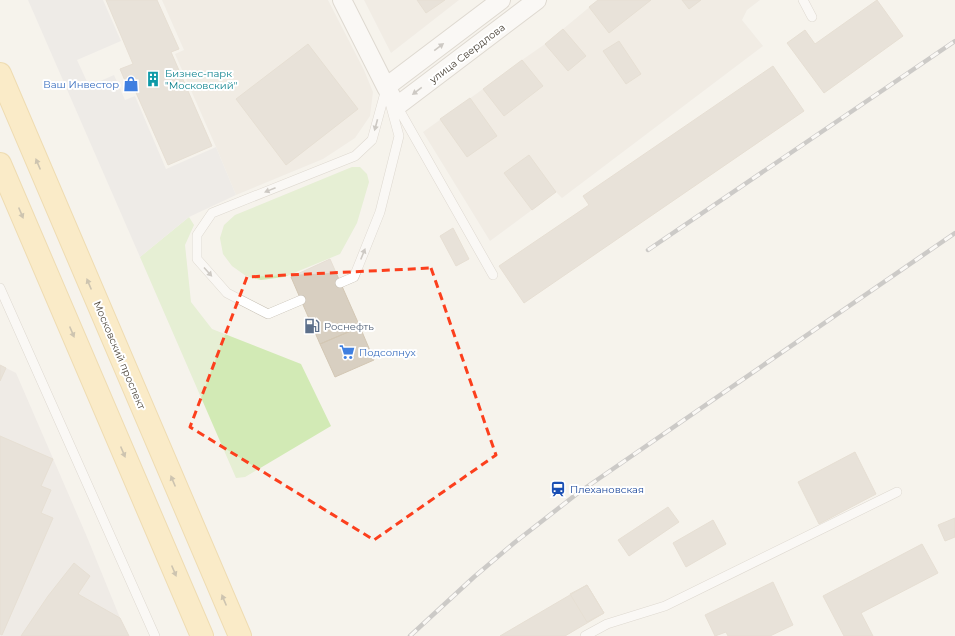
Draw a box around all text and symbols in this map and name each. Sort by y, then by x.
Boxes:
street label: улица Свердлова [426,21,508,87]
one-way arrow [434,43,445,51]
place label: Бизнес-парк "Московский" [165,67,238,92]
building icon: Бизнес-парк "Московский" [144,70,162,88]
shop icon: Ваш Инвестор [122,75,140,93]
place label: Ваш Инвестор [43,78,119,91]
one-way arrow [411,87,422,95]
one-way arrow [373,119,379,131]
one-way arrow [35,158,41,170]
one-way arrow [265,187,276,193]
one-way arrow [18,207,24,218]
one-way arrow [360,248,366,260]
one-way arrow [203,266,212,277]
one-way arrow [86,277,92,289]
street label: Московский проспект [91,299,148,412]
fuel station icon: Роснефть [303,317,321,335]
place label: Роснефть [324,320,374,333]
one-way arrow [69,326,75,338]
supermarket icon: Подсолнух [338,343,356,361]
place label: Подсолнух [359,346,416,359]
one-way arrow [120,446,126,457]
one-way arrow [170,474,176,486]
station icon: Плехановская [549,480,567,498]
place label: Плехановская [570,483,644,496]
one-way arrow [171,565,178,577]
one-way arrow [221,594,227,606]

